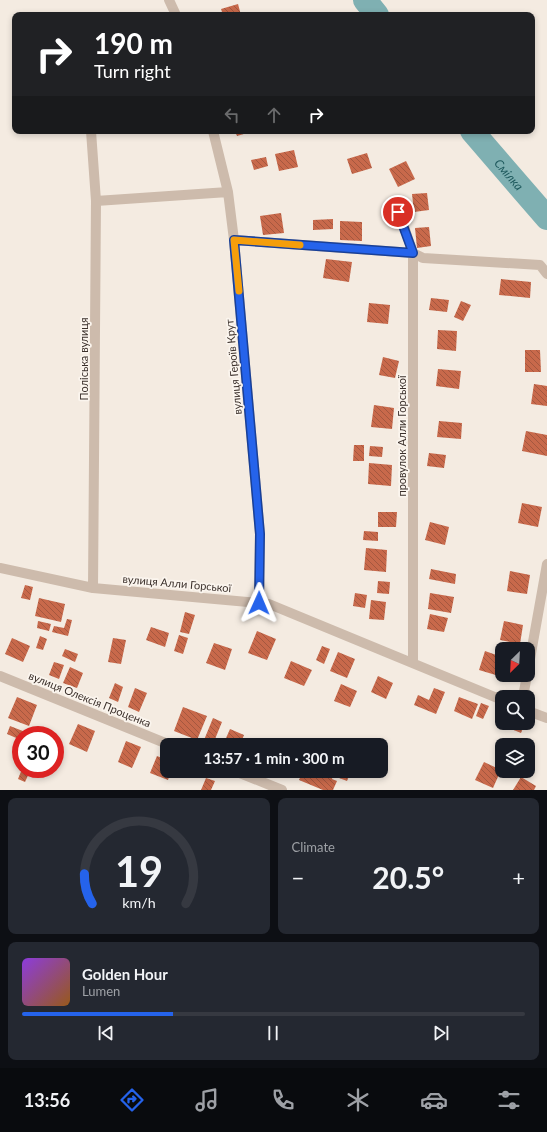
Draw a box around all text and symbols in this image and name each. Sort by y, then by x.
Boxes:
text: 190 m [94,26,173,60]
icon: right [28,28,80,80]
text: Turn right [94,60,171,82]
icon: left [221,104,243,126]
icon: ahead [263,104,285,126]
icon: right [305,104,327,126]
water label: Смілка [492,155,527,193]
pin [381,195,415,229]
icon: arrive [387,201,409,223]
street label: Поліська вулиця [77,318,90,400]
street label: вулиця Героїв Крут [222,318,244,415]
street label: провулок Алли Горської [395,375,408,497]
street label: вулиця Алли Горської [122,572,232,594]
position arrow [238,582,280,624]
north arrow [495,642,535,682]
map controls [495,642,535,778]
street label: вулиця Олексія Проценка [27,669,153,729]
button: search [495,690,535,730]
speed limit sign: 30 [12,726,64,778]
button: layers [495,738,535,778]
text: 13:57 · 1 min · 300 m [204,749,344,767]
text: Climate [292,839,335,855]
text: 19 [115,846,163,896]
text: 20.5° [372,859,444,895]
text: − [292,864,304,891]
text: + [512,864,525,891]
text: km/h [122,894,155,911]
text: Golden Hour [82,965,168,983]
text: Lumen [82,983,120,999]
icon: previous [95,1022,117,1044]
icon: pause [262,1022,284,1044]
icon: next [430,1022,452,1044]
icon: directions [118,1086,146,1114]
icon: music [193,1086,221,1114]
icon: phone [269,1086,297,1114]
icon: climate [344,1086,372,1114]
icon: car [420,1086,448,1114]
icon: filters [495,1086,523,1114]
text: 13:56 [24,1089,70,1111]

